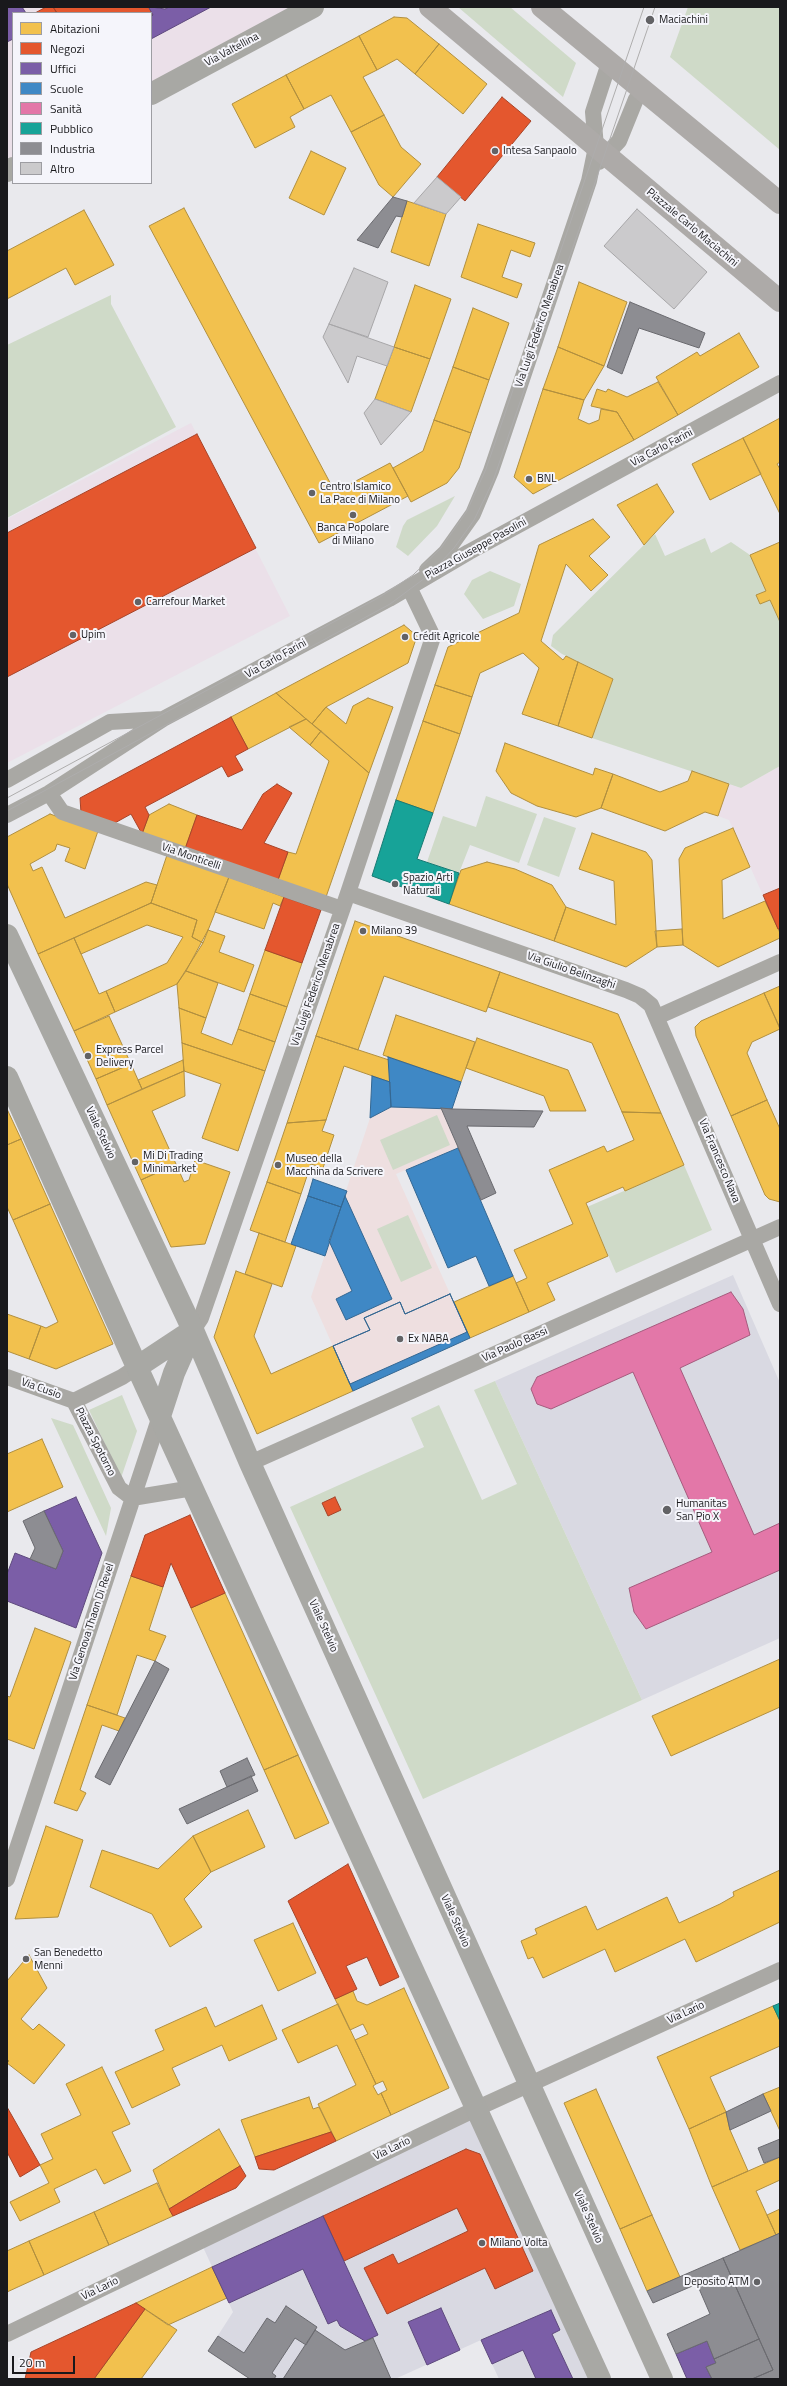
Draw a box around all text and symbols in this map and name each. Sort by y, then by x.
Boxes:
legend [12,12,152,184]
place label: Maciachini [659,13,708,27]
marker: Maciachini [644,14,656,26]
text: Abitazioni [50,19,100,38]
street label: Via Valtellina [203,30,261,70]
text: Negozi [50,39,85,58]
text: Uffici [50,59,76,78]
text: Scuole [50,79,83,98]
text: Sanità [50,99,82,118]
text: Pubblico [50,119,93,138]
text: Industria [50,139,95,158]
place label: Intesa Sanpaolo [503,144,577,158]
marker: Intesa Sanpaolo [490,146,500,156]
text: Altro [50,159,75,178]
street label: Piazzale Carlo Maciachini [644,186,740,270]
street label: Via Luigi Federico Menabrea [513,263,567,389]
street label: Via Carlo Farini [629,426,695,470]
place label: BNL [537,472,556,486]
marker: BNL [524,474,534,484]
place label: Centro Islamico La Pace di Milano [320,480,400,506]
marker: Centro Islamico La Pace di Milano [307,488,317,498]
marker: Banca Popolare di Milano [348,510,358,520]
street label: Piazza Giuseppe Pasolini [423,516,529,582]
place label: Banca Popolare di Milano [317,521,389,547]
place label: Carrefour Market [146,595,225,609]
marker: Carrefour Market [133,597,143,607]
place label: Upim [81,628,105,642]
marker: Upim [68,630,78,640]
place label: Crédit Agricole [413,630,480,644]
marker: Crédit Agricole [400,632,410,642]
street label: Via Carlo Farini [243,637,309,681]
street label: Via Monticelli [160,841,222,873]
place label: Spazio Arti Naturali [403,871,453,897]
marker: Spazio Arti Naturali [390,879,400,889]
street label: Via Luigi Federico Menabrea [289,922,343,1048]
place label: Milano 39 [371,924,417,938]
marker: Milano 39 [358,926,368,936]
street label: Via Giulio Belinzaghi [525,950,617,992]
place label: Express Parcel Delivery [96,1043,163,1069]
marker: Express Parcel Delivery [83,1051,93,1061]
street label: Viale Stelvio [82,1105,118,1161]
street label: Via Francesco Nava [695,1117,743,1205]
place label: Mi Di Trading Minimarket [143,1149,203,1175]
place label: Museo della Macchina da Scrivere [286,1152,383,1178]
marker: Mi Di Trading Minimarket [130,1157,140,1167]
marker: Museo della Macchina da Scrivere [273,1160,283,1170]
street label: Via Paolo Bassi [480,1325,550,1365]
place label: Ex NABA [408,1332,449,1346]
marker: Ex NABA [395,1334,405,1344]
street label: Via Cusio [19,1376,63,1402]
street label: Piazza Spotorno [72,1406,118,1478]
place label: Humanitas San Pio X [676,1497,727,1523]
marker: Humanitas San Pio X [661,1504,673,1516]
street label: Via Genova Thaon Di Revel [67,1562,117,1682]
street label: Viale Stelvio [306,1598,340,1654]
street label: Viale Stelvio [438,1893,472,1949]
place label: San Benedetto Menni [34,1946,102,1972]
marker: San Benedetto Menni [21,1954,31,1964]
street label: Via Lario [665,1999,707,2027]
street label: Via Lario [371,2134,413,2164]
street label: Viale Stelvio [571,2189,605,2245]
place label: Milano Volta [490,2236,548,2250]
marker: Milano Volta [477,2238,487,2248]
street label: Via Lario [79,2274,121,2304]
place label: Deposito ATM [684,2275,749,2289]
marker: Deposito ATM [752,2277,762,2287]
scale bar [14,2348,77,2374]
text: 20 m [19,2353,45,2372]

